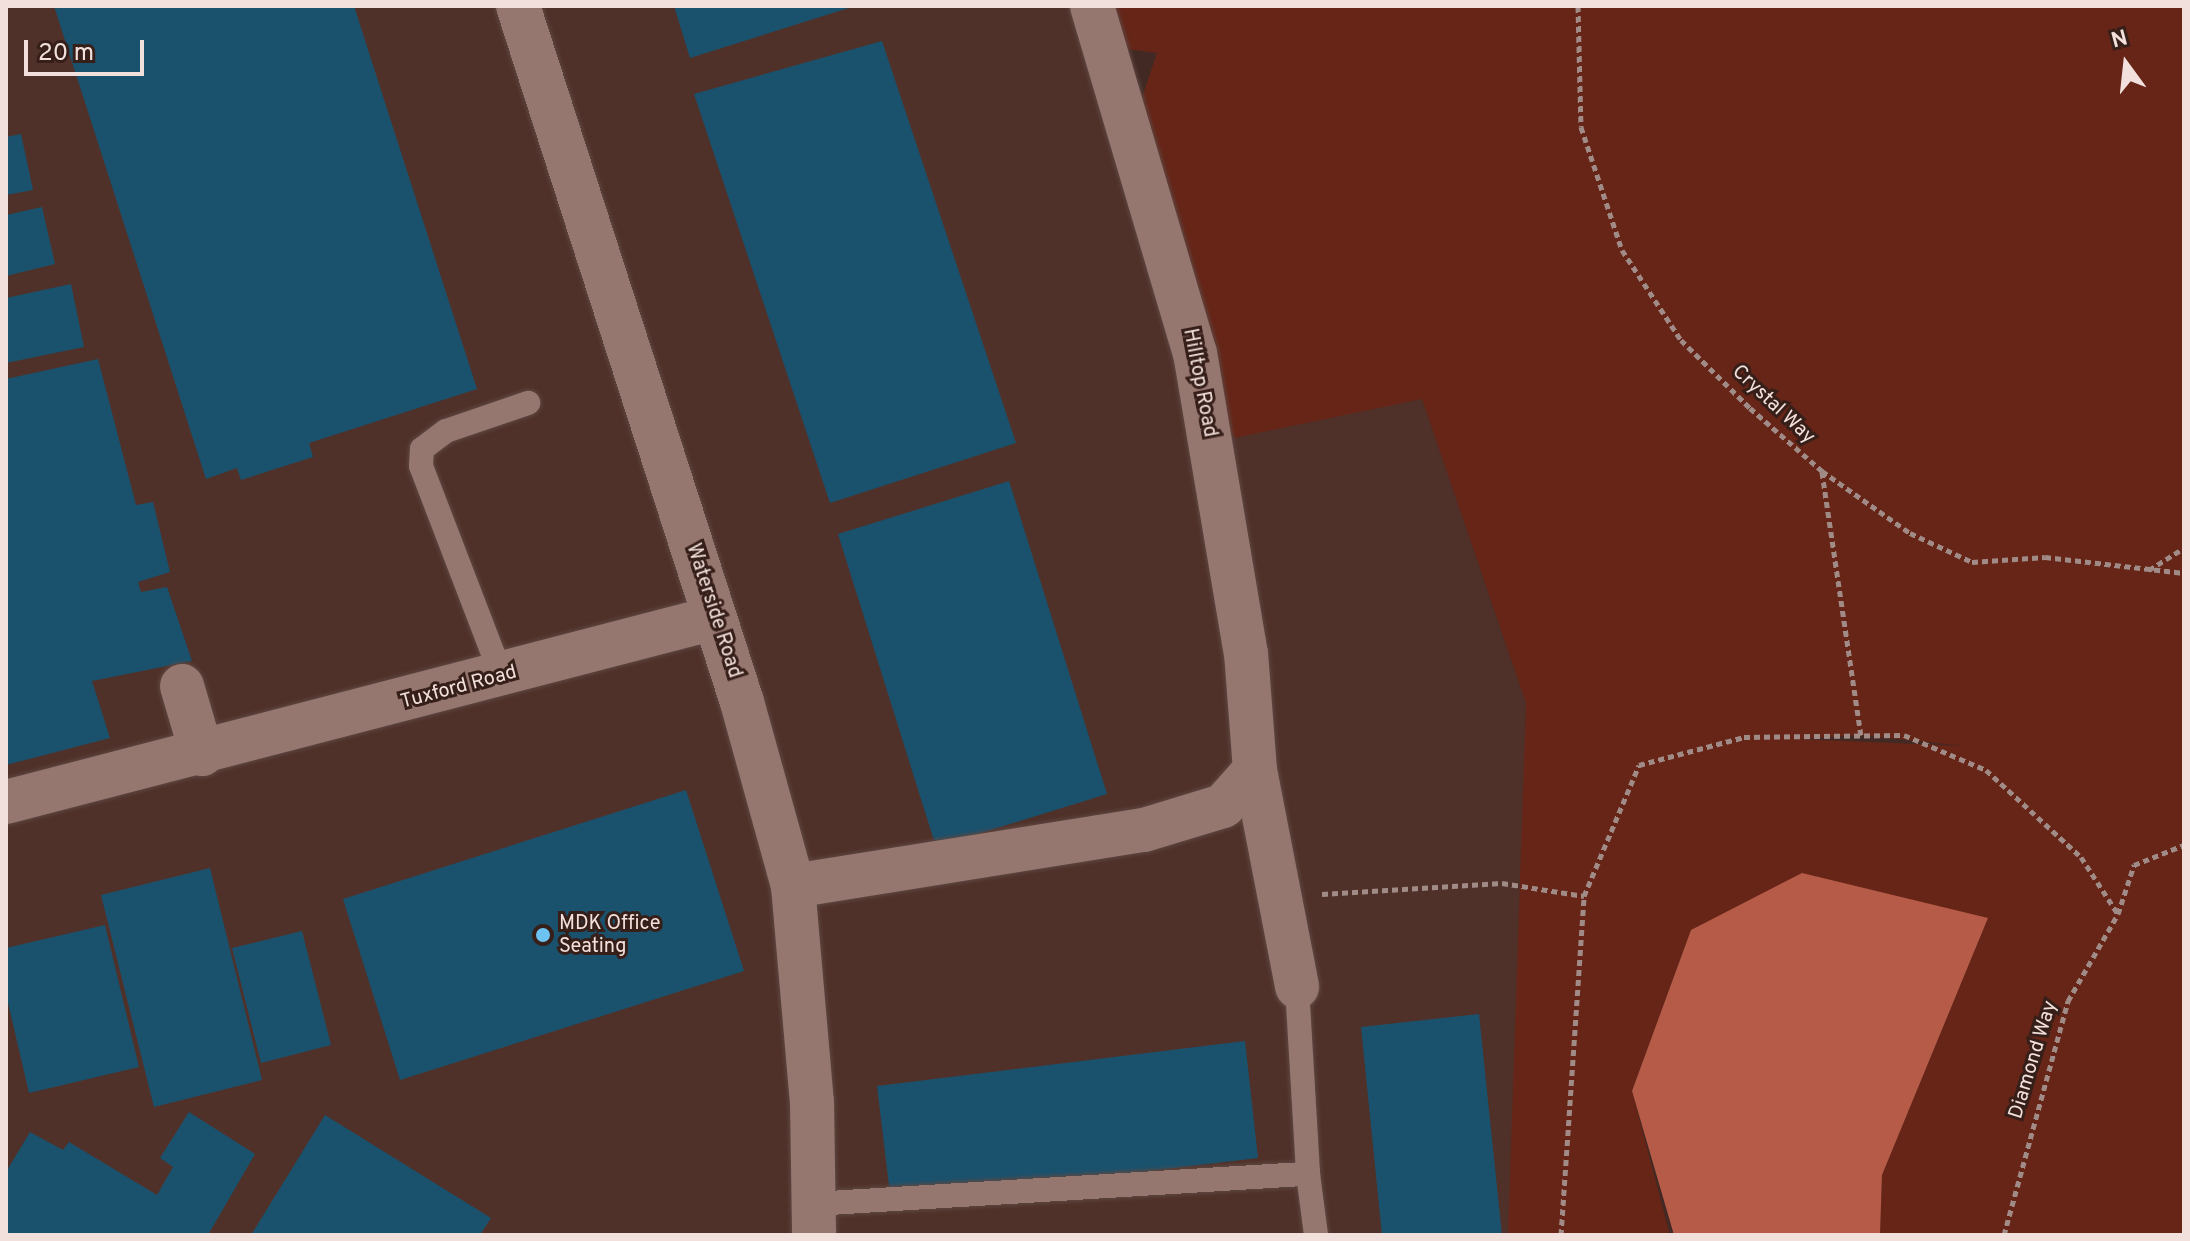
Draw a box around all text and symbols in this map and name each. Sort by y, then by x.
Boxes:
scale bar [28,24,148,74]
north arrow [2086,24,2166,104]
text: N [2109,25,2131,55]
text: 20 m [38,39,94,69]
street label: Hilltop Road [1177,327,1221,439]
street label: Crystal Way [1726,360,1820,450]
street label: Waterside Road [680,541,746,681]
street label: Tuxford Road [398,661,520,715]
place label: MDK Office Seating [559,912,661,959]
marker: MDK Office Seating [534,926,552,944]
street label: Diamond Way [2005,998,2063,1122]

